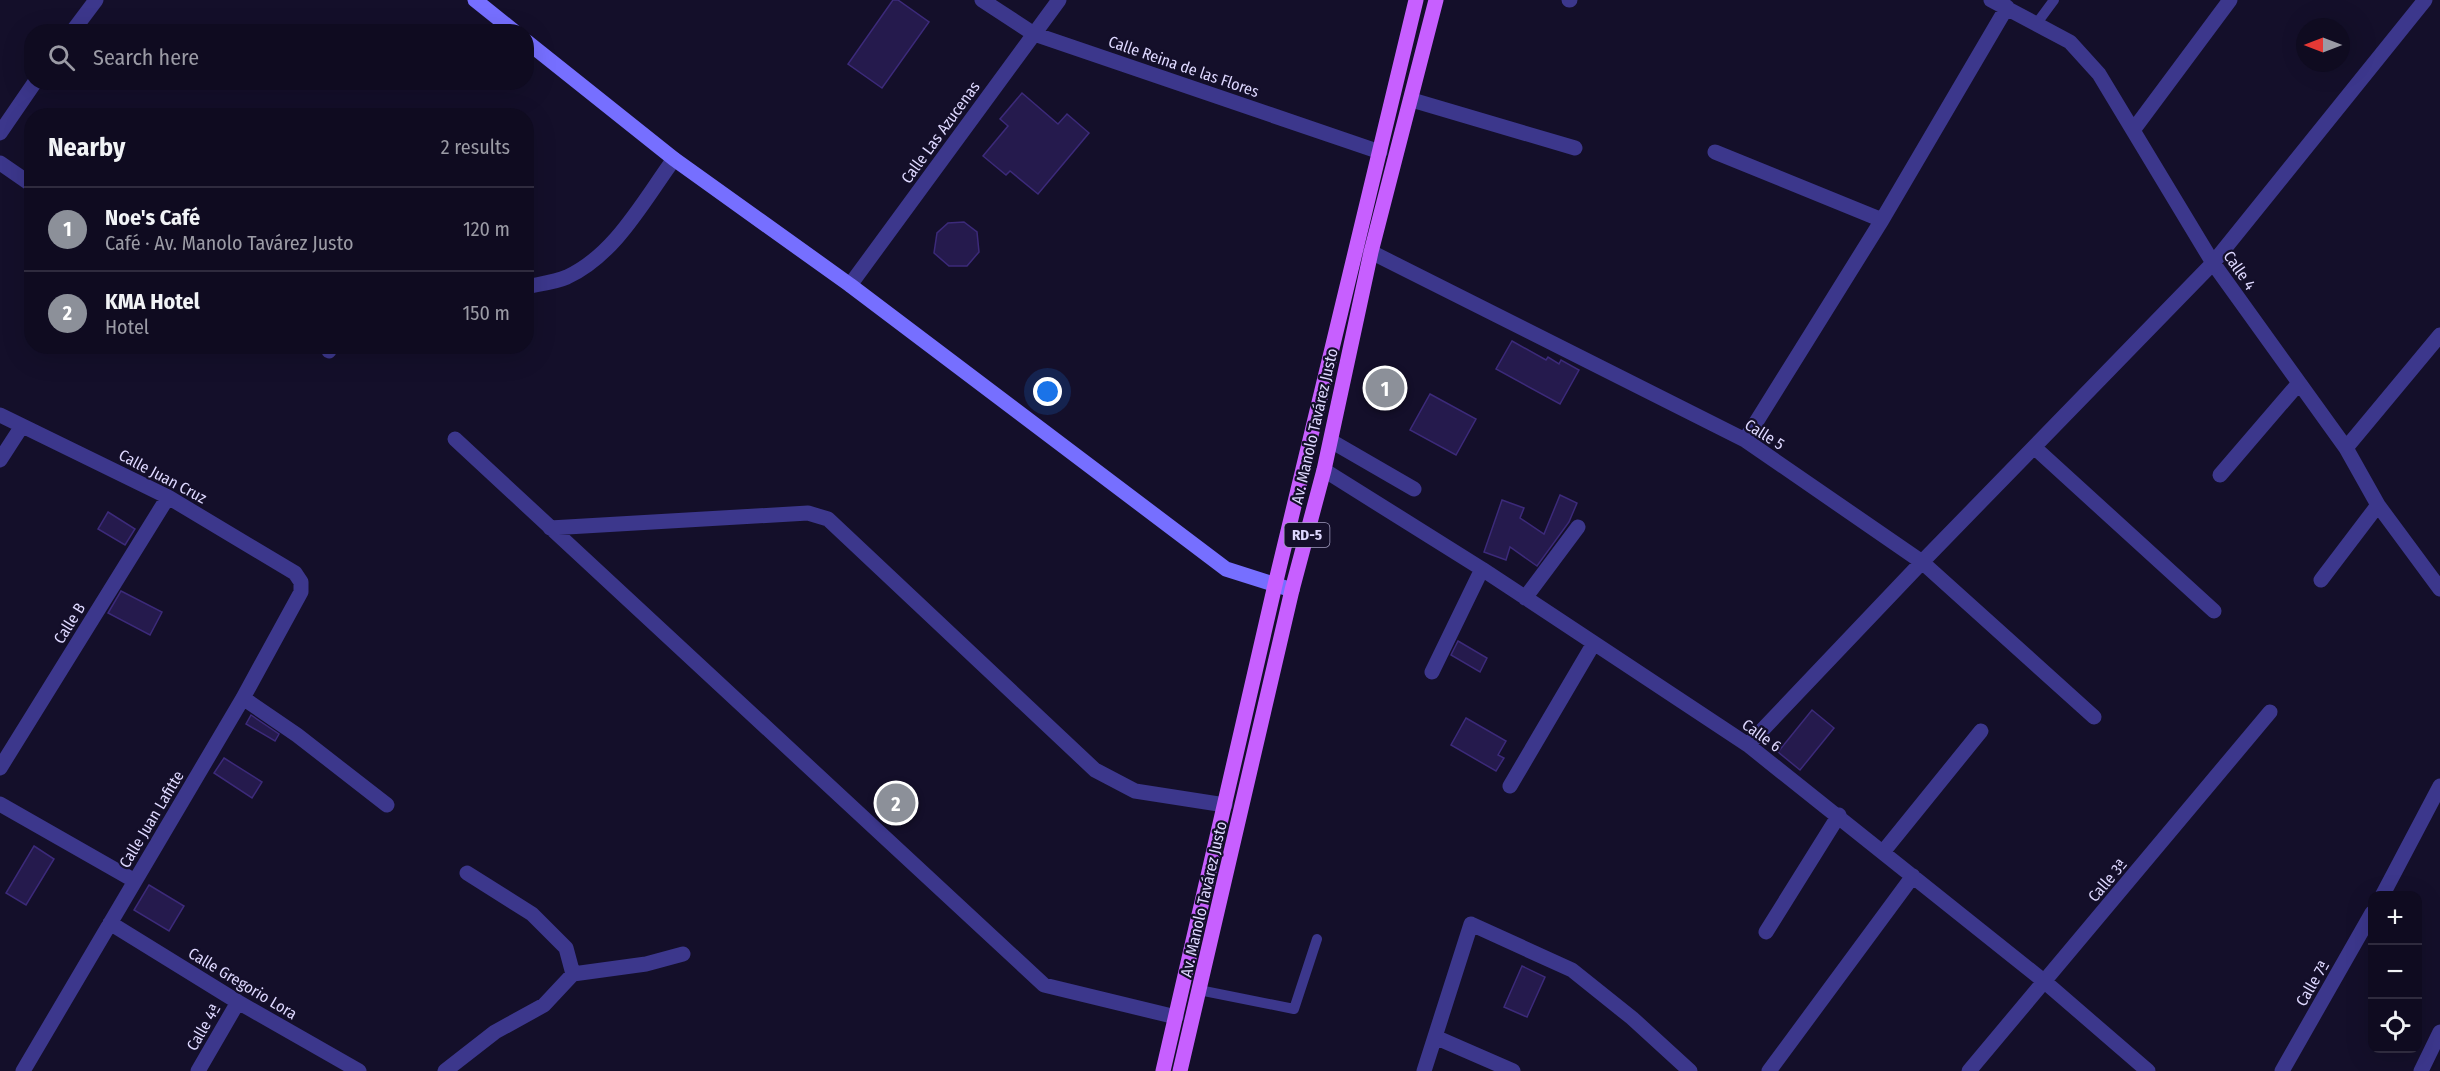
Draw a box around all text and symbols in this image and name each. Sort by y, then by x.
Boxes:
north arrow [2296,18,2350,72]
search box [24,24,534,90]
street label: Calle Reina de las Flores [1106,32,1262,101]
icon: search [45,41,78,74]
text: Search here [93,44,199,71]
street label: Calle Las Azucenas [897,77,984,187]
text: Nearby [48,132,125,163]
text: 2 results [441,135,510,159]
text: Noe's Café [105,204,200,231]
text: 1 [63,217,72,241]
text: 120 m [463,217,510,241]
text: Café · Av. Manolo Tavárez Justo [105,231,353,255]
street label: Calle 4 [2219,247,2260,294]
text: KMA Hotel [105,288,200,315]
text: 2 [63,301,72,325]
text: 150 m [463,301,510,325]
text: Hotel [105,315,149,339]
street label: Av. Manolo Tavárez Justo [1287,346,1342,506]
pin: 1 [1366,366,1404,410]
your location [1033,377,1062,406]
street label: Calle 5 [1741,415,1788,454]
street label: Calle Juan Cruz [116,445,210,508]
road number: RD-5 [1284,523,1330,547]
street label: Calle B [50,599,89,647]
street label: Calle 6 [1738,715,1785,756]
street label: Calle Juan Lafitte [115,767,188,871]
pin: 2 [876,780,916,826]
street label: Av. Manolo Tavárez Justo [1176,819,1231,979]
street label: Calle 3ª [2084,855,2131,906]
map controls [2368,891,2422,1053]
button: + [2368,891,2422,945]
street label: Calle Gregorio Lora [185,943,301,1023]
button: − [2368,945,2422,999]
street label: Calle 7ª [2292,957,2333,1009]
button: locate [2368,999,2422,1053]
street label: Calle 4ª [183,1001,224,1054]

